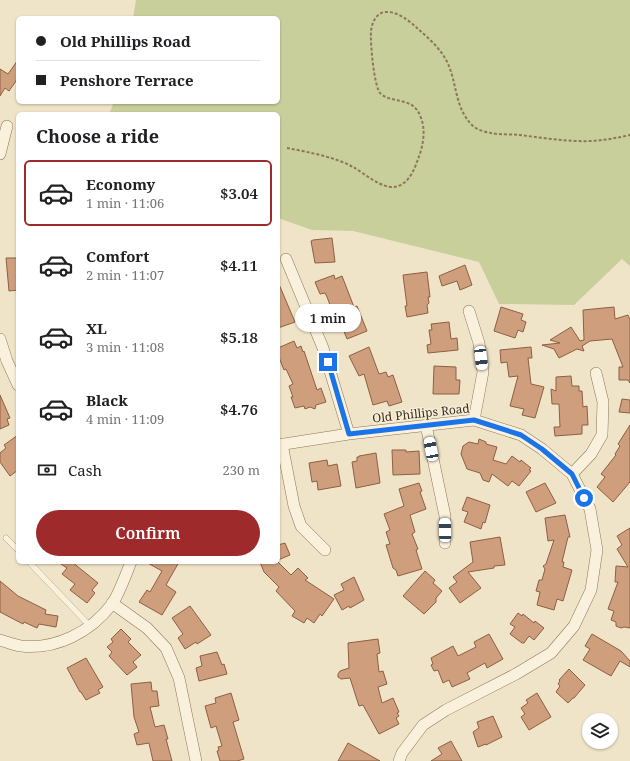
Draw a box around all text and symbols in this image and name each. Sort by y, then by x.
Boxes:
text: Old Phillips Road [60,31,191,51]
text: Penshore Terrace [60,70,194,90]
text: Choose a ride [36,124,159,148]
text: Economy [86,174,155,194]
icon: car [38,175,74,211]
text: $3.04 [220,183,258,203]
text: 1 min · 11:06 [86,194,164,212]
text: Comfort [86,246,149,266]
icon: car [38,247,74,283]
text: $4.11 [220,255,258,275]
text: 2 min · 11:07 [86,266,164,284]
callout: 1 min [295,304,361,332]
text: 1 min [310,309,346,327]
text: XL [86,318,107,338]
icon: car [38,319,74,355]
text: $5.18 [220,327,258,347]
text: 3 min · 11:08 [86,338,164,356]
car [474,345,488,371]
route end [319,353,337,371]
text: Black [86,390,128,410]
icon: car [38,391,74,427]
text: $4.76 [220,399,258,419]
street label: Old Phillips Road [371,399,471,427]
text: 4 min · 11:09 [86,410,164,428]
car [423,436,439,462]
icon: cash [36,459,58,481]
text: Cash [68,460,102,480]
text: 230 m [223,461,260,479]
route start [575,489,593,507]
button: Confirm [36,510,260,556]
car [439,518,451,542]
map controls [582,713,618,749]
button: layers [582,713,618,749]

